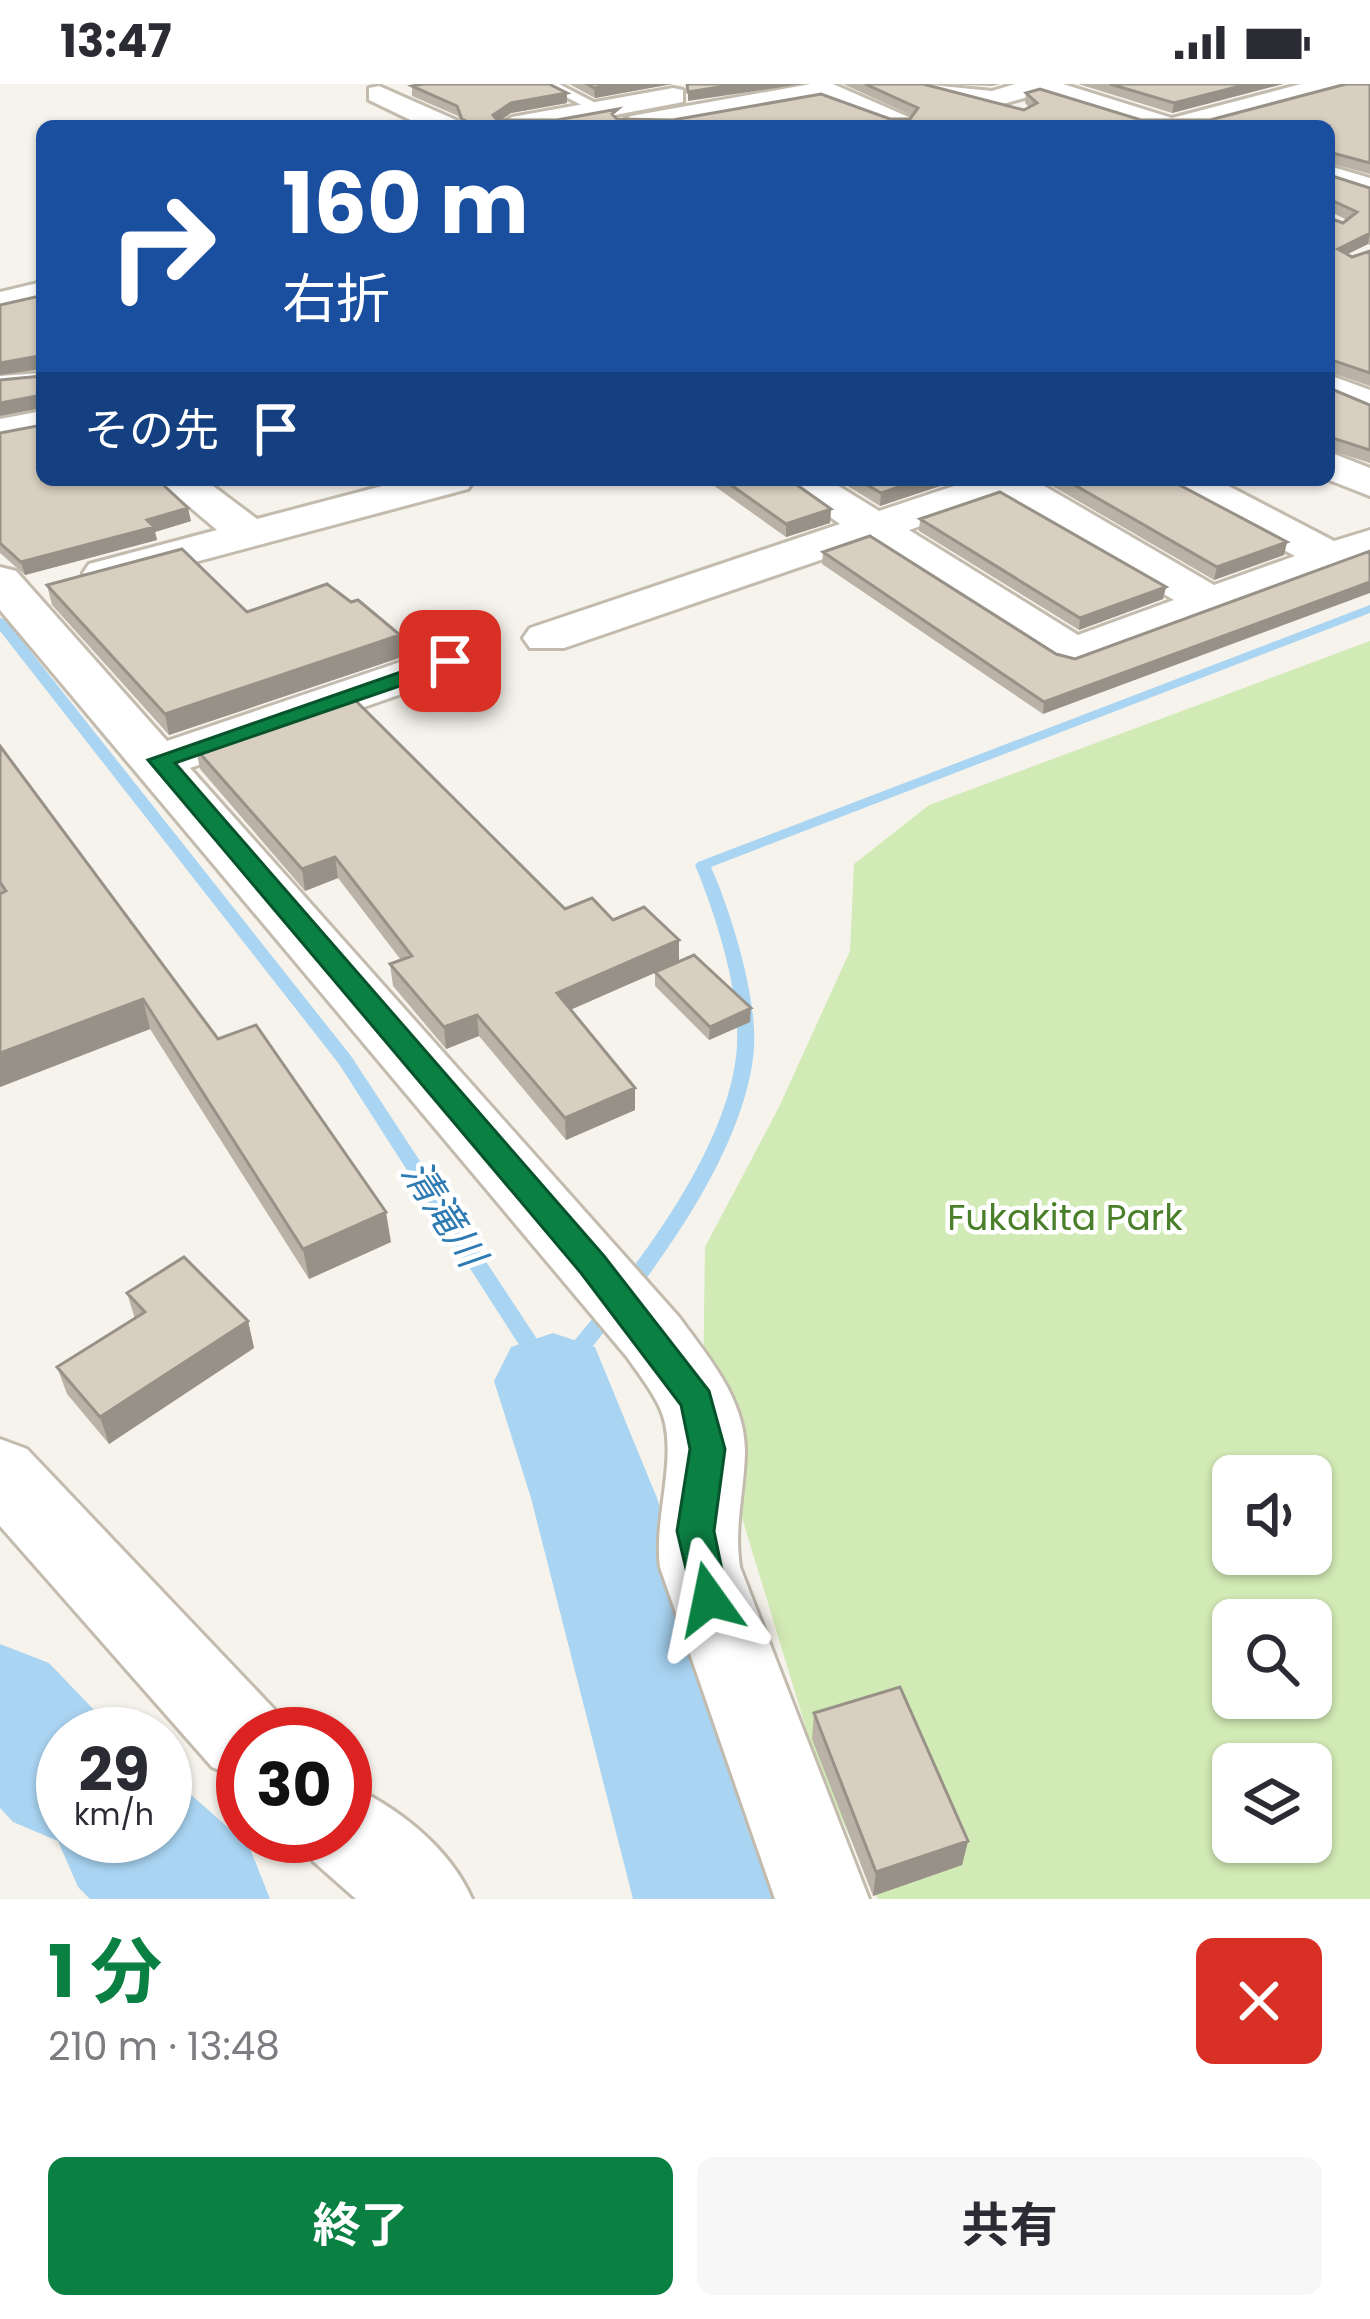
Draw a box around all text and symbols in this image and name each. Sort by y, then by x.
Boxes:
text: 13:47 [60,10,171,73]
text: 160 m [282,145,529,262]
icon: right [84,168,240,324]
text: 右折 [282,261,390,337]
icon: arrive [243,396,309,462]
text: その先 [84,399,219,462]
pin [399,610,501,712]
icon: arrive [417,628,483,694]
water label: 清滝川 [389,1149,501,1281]
park label: Fukakita Park [947,1192,1183,1243]
map controls [1212,1455,1332,1863]
button: sound [1212,1455,1332,1575]
position arrow [646,1536,772,1662]
button: search [1212,1599,1332,1719]
speed limit sign: 30 [216,1707,372,1863]
text: 29 [78,1728,150,1812]
button: layers [1212,1743,1332,1863]
text: km/h [74,1793,154,1836]
text: 1 分 [48,1921,162,2022]
button: close [1196,1938,1322,2064]
text: 210 m · 13:48 [48,2019,280,2074]
button: 終了 [48,2157,673,2295]
button: 共有 [697,2157,1322,2295]

